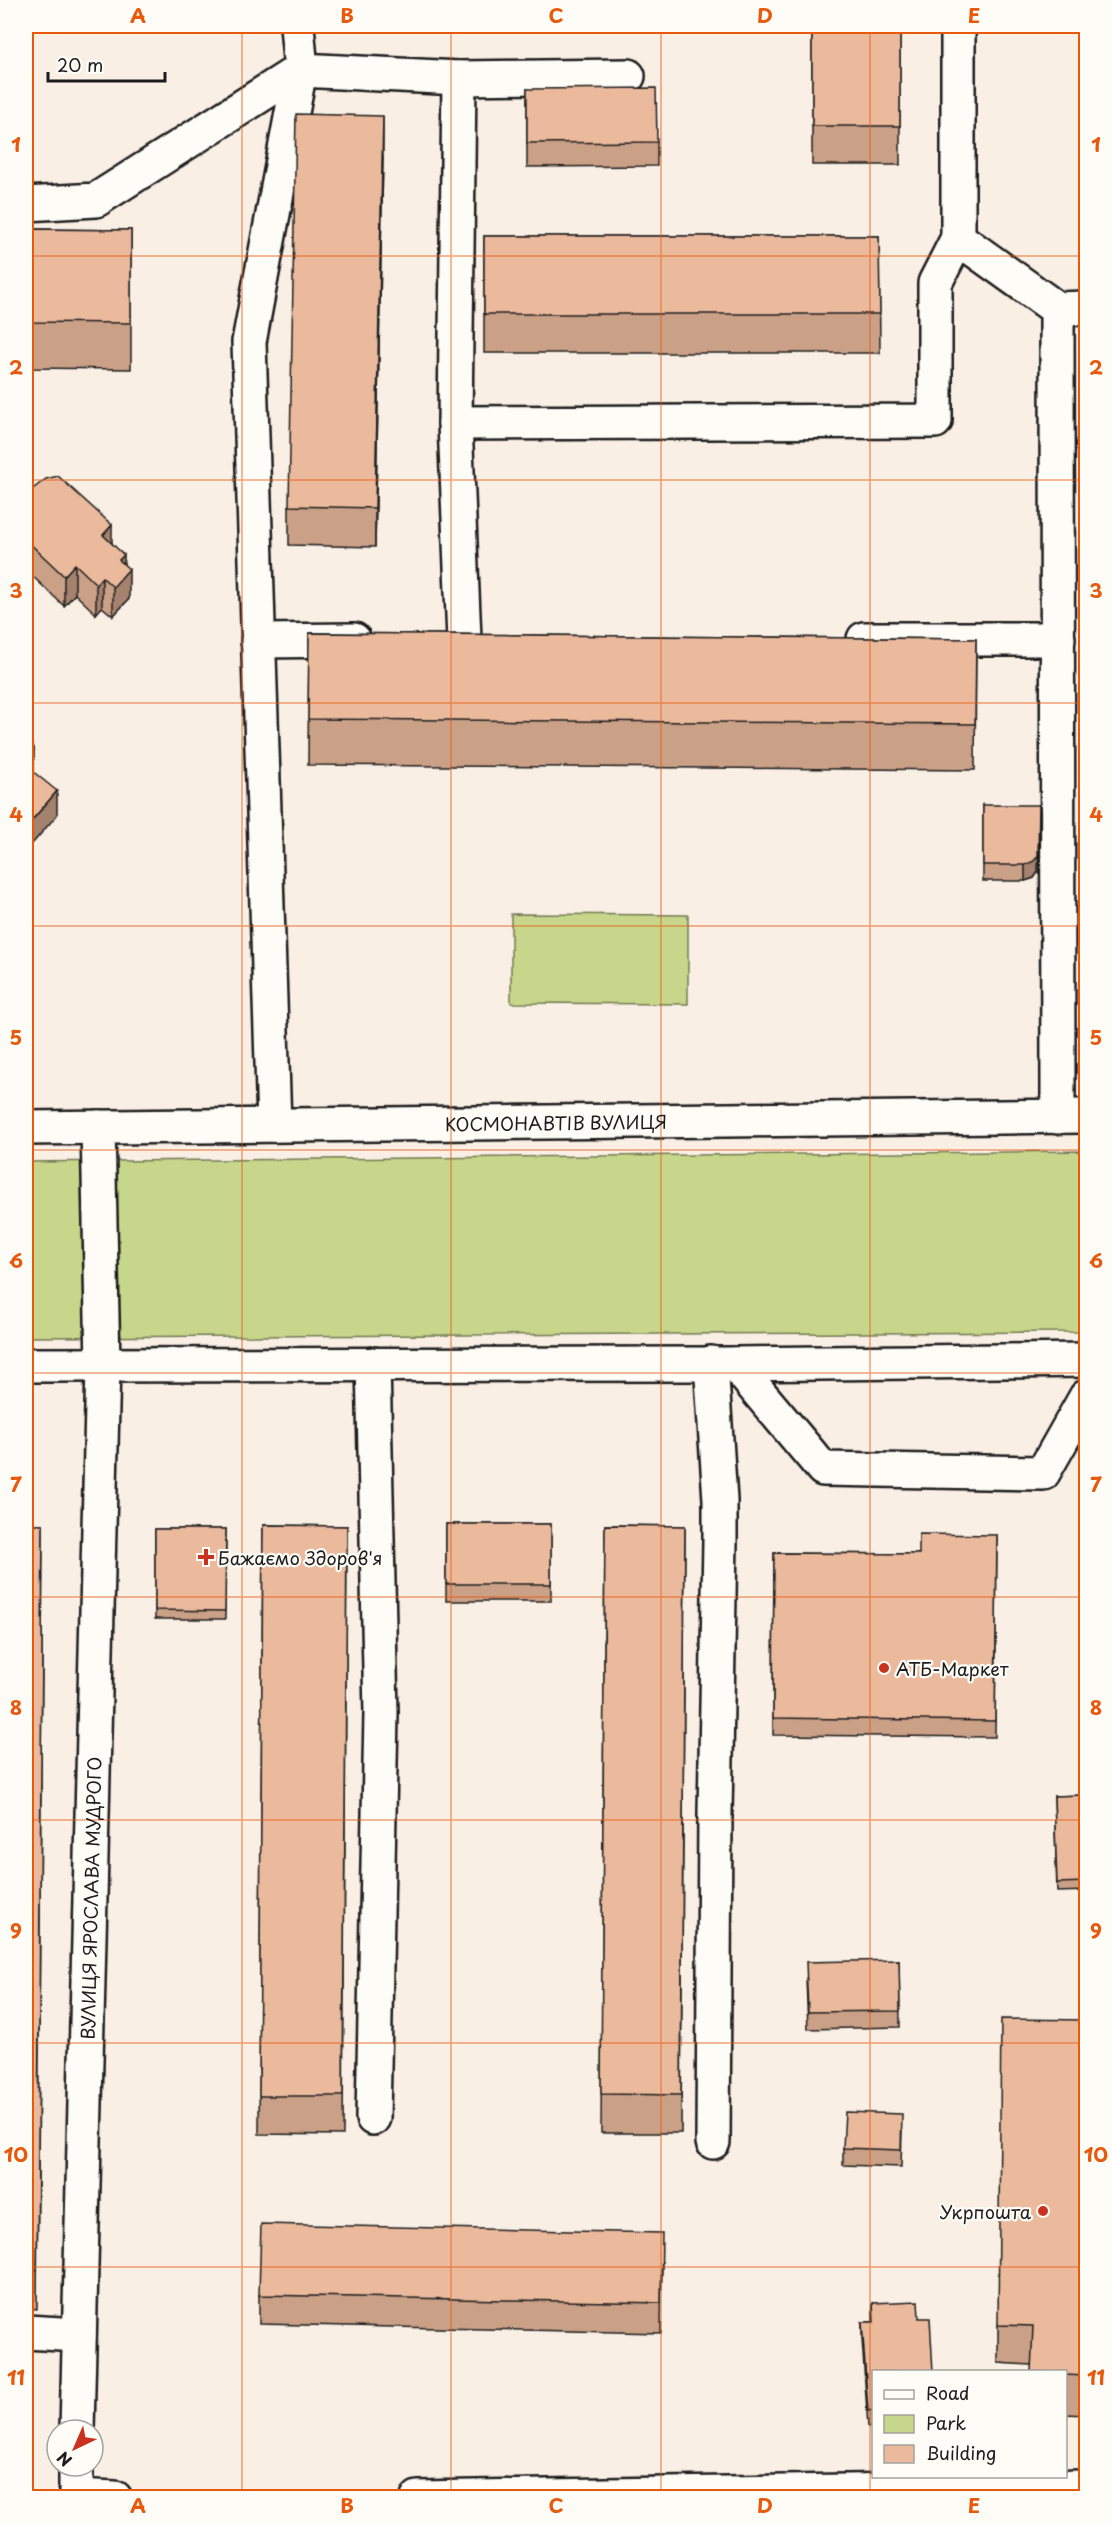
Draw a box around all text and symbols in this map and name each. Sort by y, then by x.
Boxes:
text: A [130,0,146,30]
text: B [340,0,354,30]
text: C [548,0,564,30]
text: D [757,0,773,30]
text: E [968,0,980,30]
scale bar [48,45,165,83]
text: 20 m [57,51,103,78]
text: 1 [11,129,21,159]
text: 1 [1091,129,1101,159]
text: 2 [9,352,23,382]
text: 2 [1089,352,1103,382]
text: 3 [9,575,23,605]
text: 3 [1089,575,1103,605]
text: 4 [9,799,23,829]
text: 4 [1089,799,1103,829]
text: 5 [10,1022,22,1052]
text: 5 [1090,1022,1102,1052]
street label: КОСМОНАВТІВ ВУЛИЦЯ [445,1107,667,1137]
text: 6 [9,1245,23,1275]
text: 6 [1089,1245,1103,1275]
text: 7 [10,1469,22,1499]
text: 7 [1090,1469,1102,1499]
place label: Бажаємо Здоров'я [218,1544,383,1571]
marker: Бажаємо Здоров'я [199,1550,213,1564]
place label: АТБ-Маркет [896,1655,1009,1682]
marker: АТБ-Маркет [877,1661,891,1675]
text: 8 [10,1692,22,1722]
text: 8 [1090,1692,1102,1722]
street label: ВУЛИЦЯ ЯРОСЛАВА МУДРОГО [73,1756,107,2040]
text: 9 [10,1915,22,1945]
text: 9 [1090,1915,1102,1945]
text: 10 [4,2139,28,2169]
text: 10 [1084,2139,1108,2169]
place label: Укрпошта [940,2198,1032,2225]
marker: Укрпошта [1036,2204,1050,2218]
text: 11 [7,2362,25,2392]
text: 11 [1087,2362,1105,2392]
legend [872,2370,1067,2478]
text: Road [926,2379,970,2406]
text: Park [926,2409,966,2436]
north arrow [45,2418,105,2478]
text: Building [926,2439,996,2466]
text: N [51,2446,77,2473]
text: A [130,2490,146,2520]
text: B [340,2490,354,2520]
text: C [548,2490,564,2520]
text: D [757,2490,773,2520]
text: E [968,2490,980,2520]

